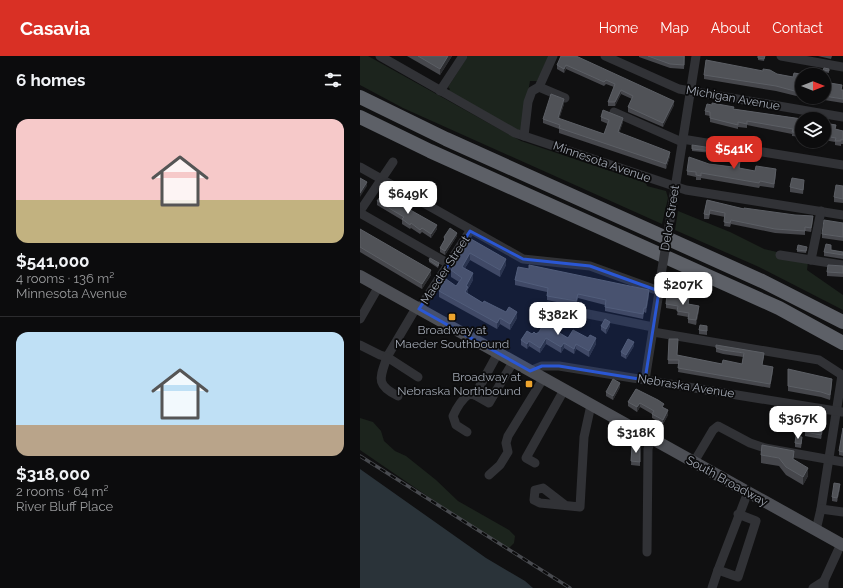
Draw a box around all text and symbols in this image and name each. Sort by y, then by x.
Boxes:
text: Casavia [20,17,90,39]
text: Home [599,20,638,36]
text: Map [660,20,689,36]
text: About [711,20,750,36]
text: Contact [772,20,823,36]
north arrow [795,68,831,104]
map controls [795,68,831,148]
icon: filters [322,69,344,91]
text: 6 homes [16,70,85,90]
street label: Michigan Avenue [685,83,781,113]
button: layers [795,112,831,148]
pin: $541K [706,136,762,170]
street label: Minnesota Avenue [551,139,653,185]
text: $541K [715,141,753,156]
icon: home [144,145,216,217]
pin: $649K [380,181,436,215]
street label: Delor Street [658,184,682,252]
text: $649K [388,186,428,201]
street label: Maeder Street [418,233,472,307]
text: $541,000 [16,251,90,271]
text: 4 rooms · 136 m² [16,271,114,286]
pin: $207K [655,272,711,306]
text: $207K [663,277,703,292]
text: Minnesota Avenue [16,286,127,301]
pin: $382K [530,302,586,336]
text: $382K [538,307,578,322]
marker: Broadway at Maeder Southbound [447,312,457,322]
place label: Broadway at Maeder Southbound [395,323,509,351]
icon: home [144,358,216,430]
place label: Broadway at Nebraska Northbound [397,370,521,398]
street label: Nebraska Avenue [637,371,735,401]
marker: Broadway at Nebraska Northbound [524,379,534,389]
pin: $367K [770,406,826,440]
text: $367K [778,411,818,426]
pin: $318K [608,420,664,454]
text: $318K [617,425,655,440]
street label: South Broadway [684,453,771,509]
text: $318,000 [16,464,90,484]
text: 2 rooms · 64 m² [16,484,108,499]
text: River Bluff Place [16,499,113,514]

